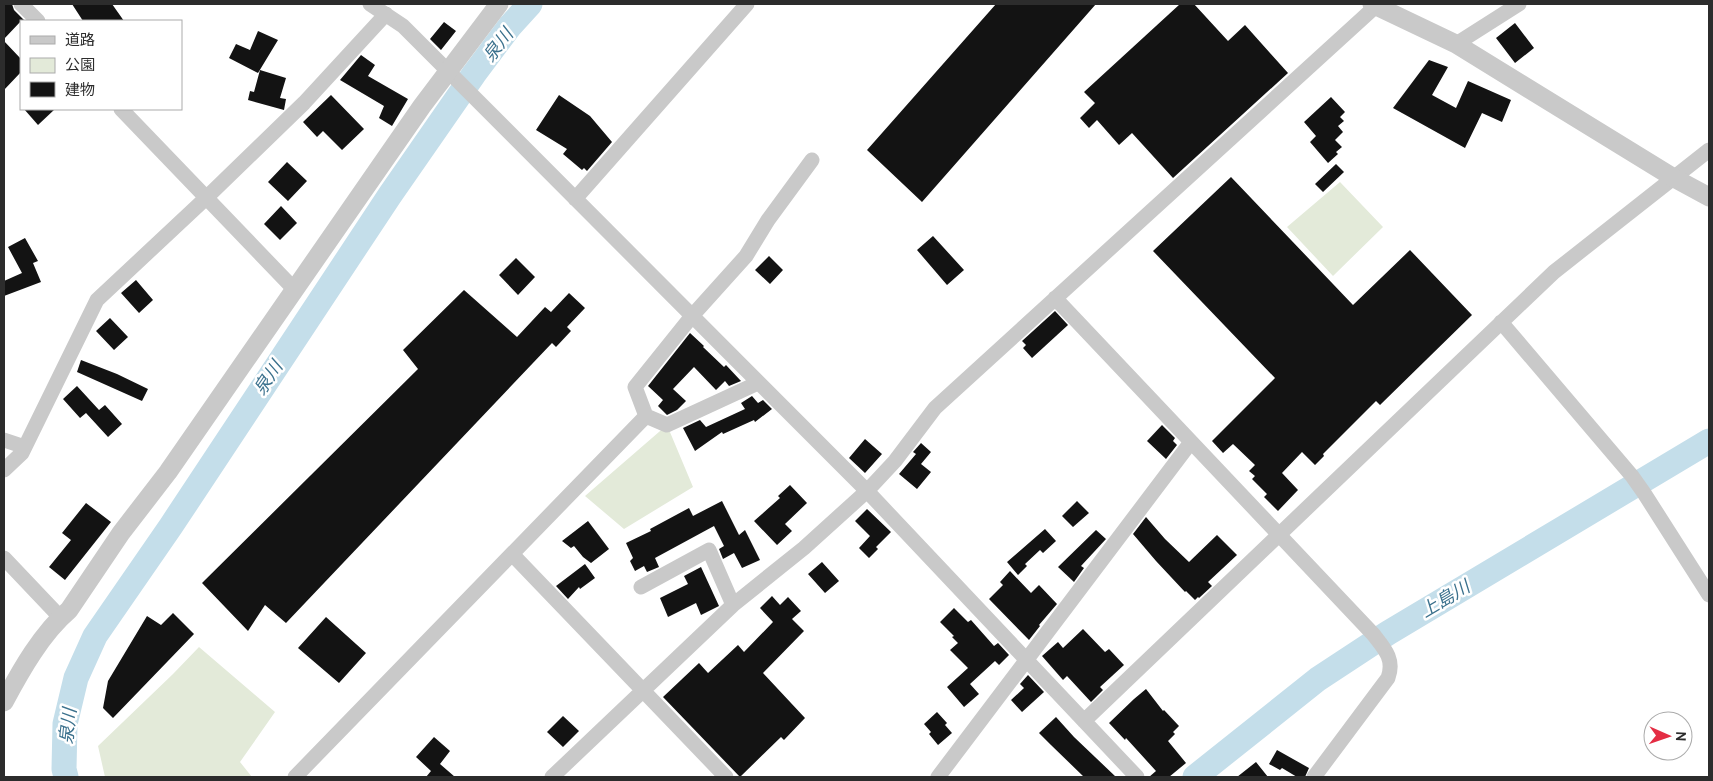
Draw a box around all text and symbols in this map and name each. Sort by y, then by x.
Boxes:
legend [20,20,182,110]
water label: 泉川 [478,22,519,66]
text: 道路 [65,31,95,49]
text: 公園 [65,56,95,74]
text: 建物 [65,81,95,99]
water label: 泉川 [249,355,288,399]
water label: 上島川 [1416,575,1476,622]
water label: 泉川 [55,705,81,745]
north arrow [1643,711,1693,761]
text: N [1672,731,1690,742]

